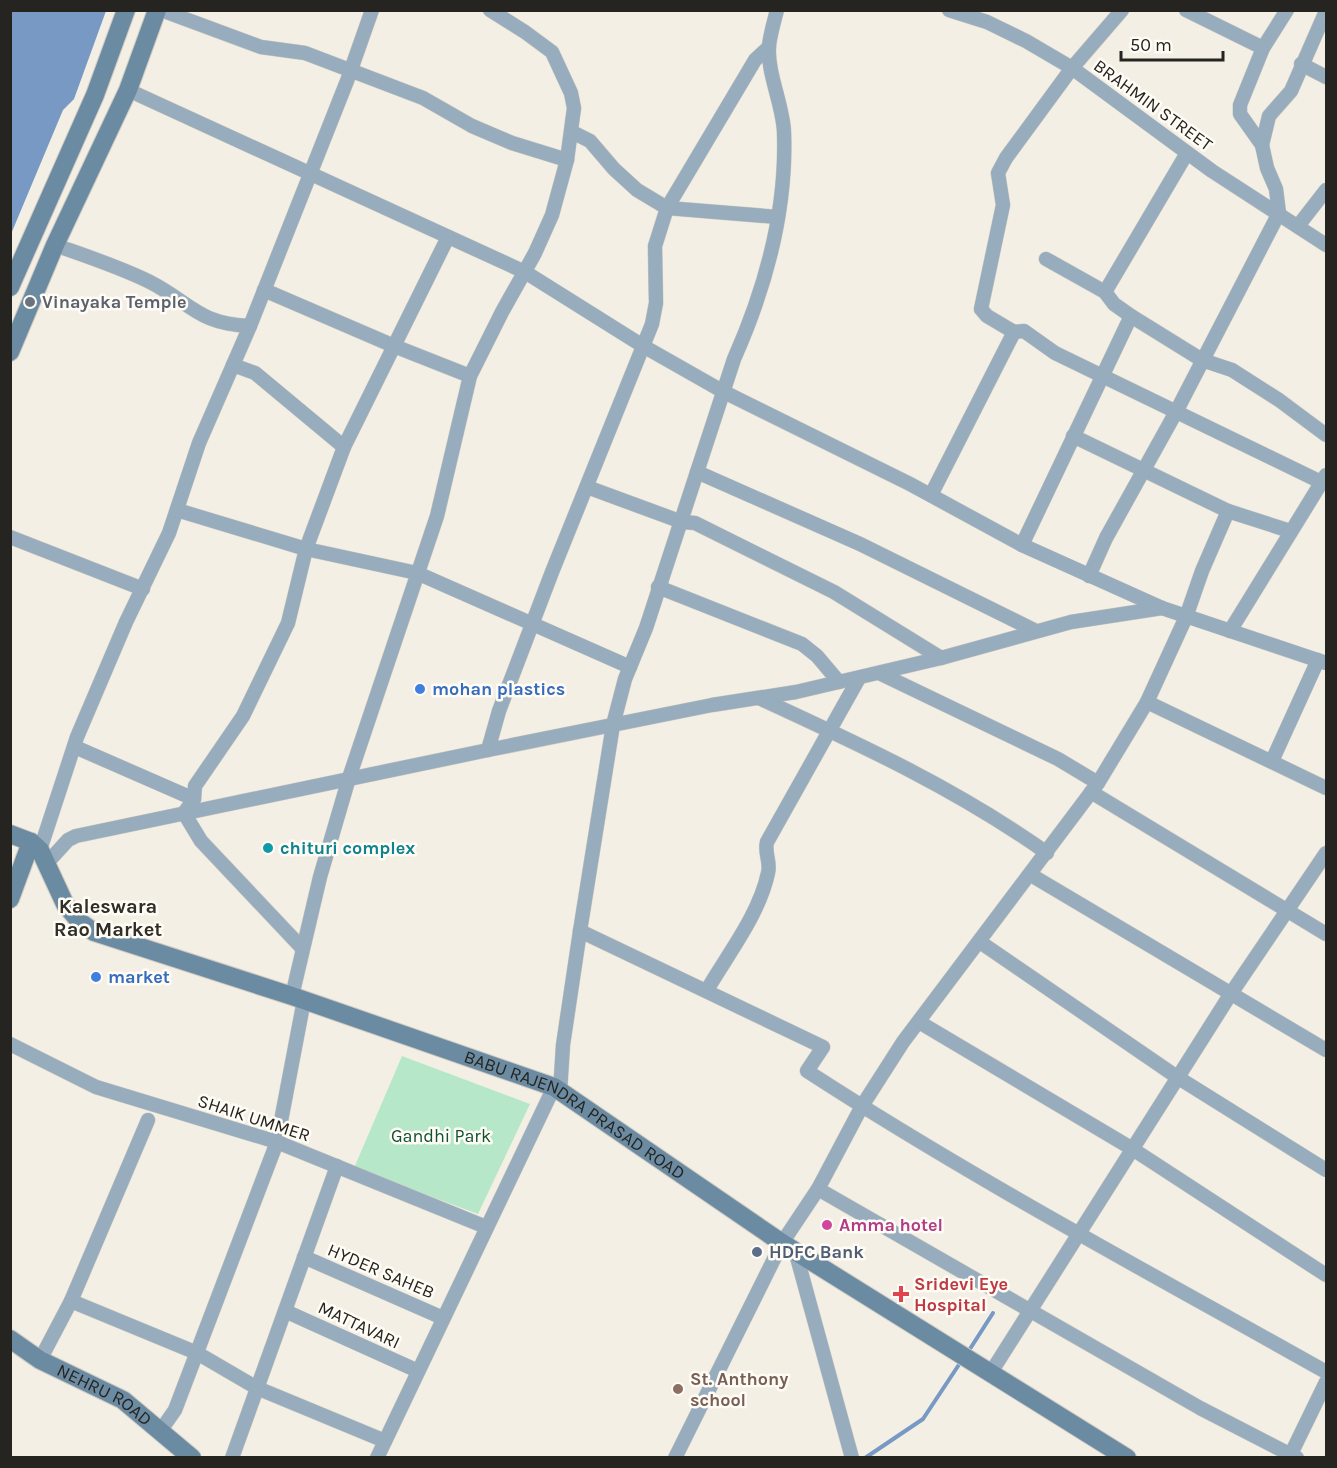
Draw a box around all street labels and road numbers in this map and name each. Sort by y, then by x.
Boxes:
street label: BRAHMIN STREET [1089,54,1217,156]
street label: BABU RAJENDRA PRASAD ROAD [461,1046,689,1184]
street label: SHAIK UMMER [195,1089,313,1147]
street label: HYDER SAHEB [324,1239,438,1303]
street label: MATTAVARI [315,1296,403,1354]
street label: NEHRU ROAD [53,1359,156,1431]

